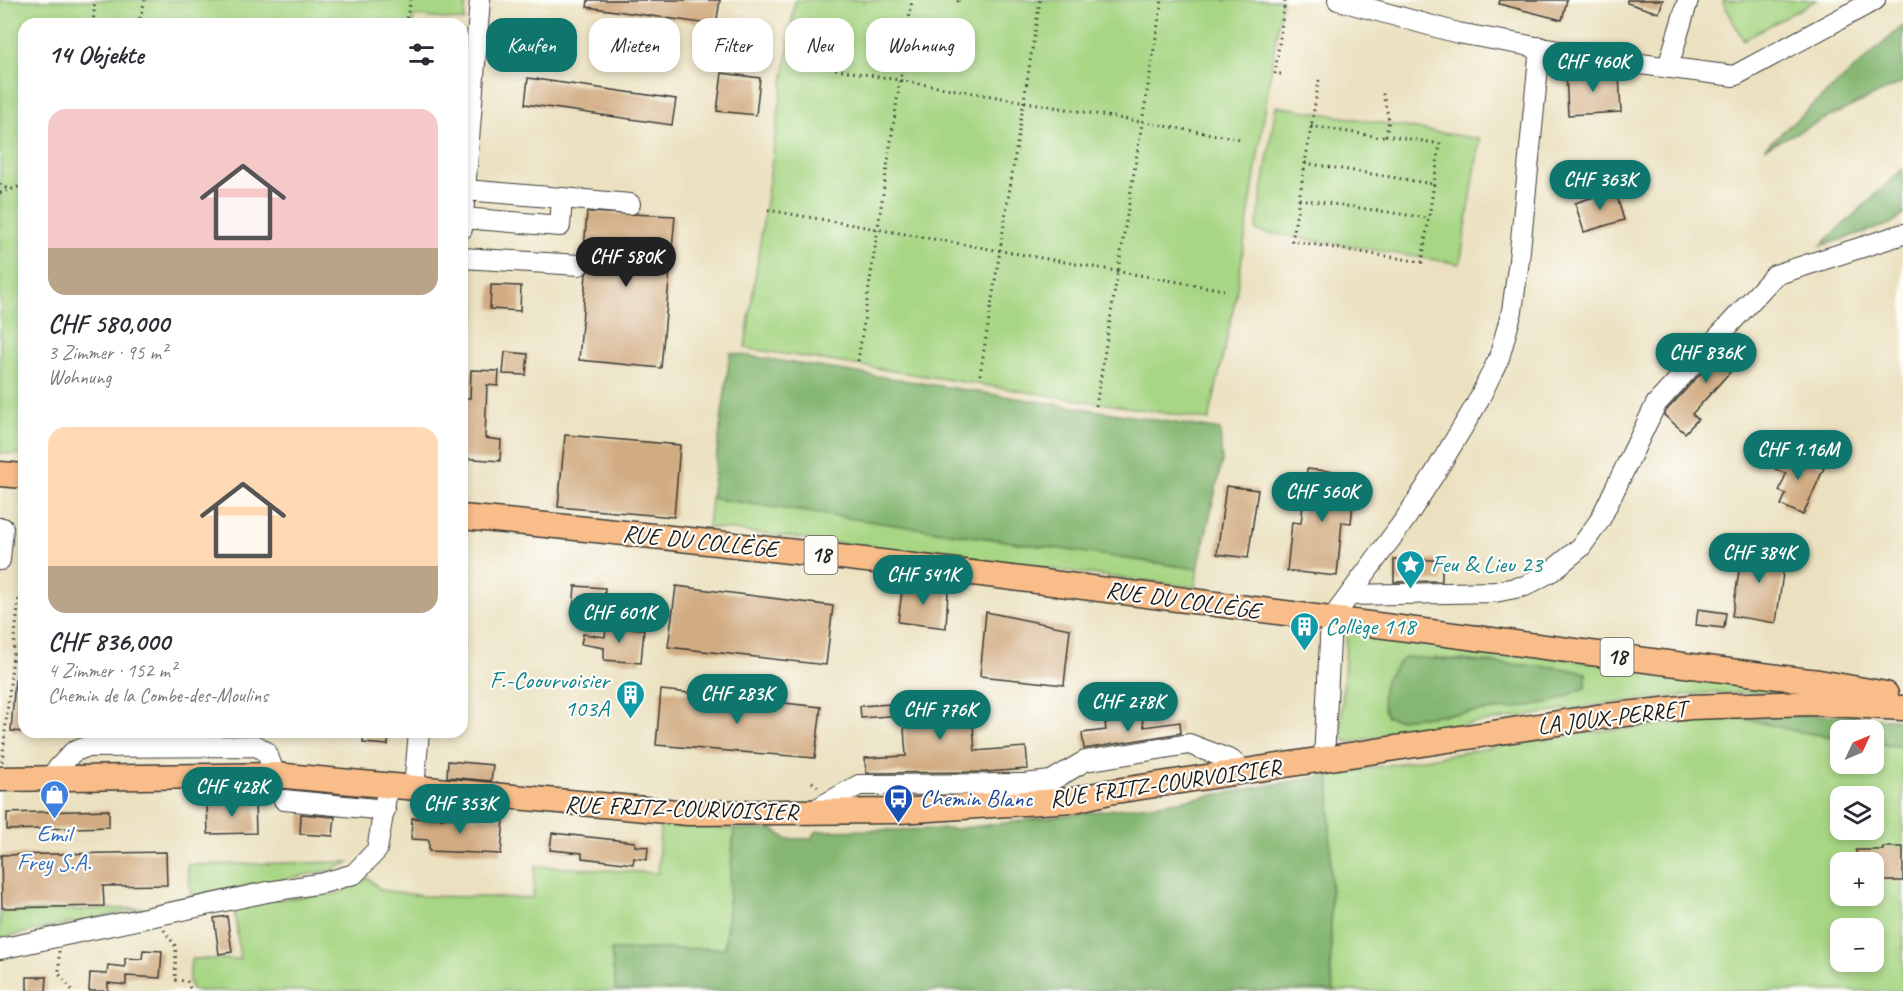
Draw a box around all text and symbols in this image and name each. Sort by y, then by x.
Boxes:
chip: Kaufen [486,18,577,72]
chip: Mieten [589,18,680,72]
chip: Filter [692,18,773,72]
chip: Neu [785,18,854,72]
chip: Wohnung [866,18,975,72]
text: 14 Objekte [48,38,144,71]
icon: filters [405,38,438,71]
pin: CHF 460K [1531,42,1655,93]
text: CHF 460K [1557,49,1629,74]
icon: home [189,148,297,256]
pin: CHF 363K [1538,160,1662,211]
text: CHF 363K [1564,167,1636,192]
pin: CHF 580K [564,237,688,288]
text: CHF 580K [590,244,662,269]
text: CHF 580,000 [48,307,169,340]
pin: CHF 836K [1644,333,1768,384]
text: 3 Zimmer · 95 m² [48,340,167,365]
text: CHF 836K [1670,340,1742,365]
text: Wohnung [48,365,111,390]
pin: CHF 1.16M [1729,430,1867,481]
text: CHF 1.16M [1757,437,1839,462]
icon: home [189,466,297,574]
pin: CHF 560K [1260,472,1384,523]
text: CHF 560K [1286,479,1358,504]
street label: RUE DU COLLÈGE [621,518,782,564]
pin: CHF 384K [1697,533,1821,584]
road number: 18 [804,536,838,574]
text: CHF 384K [1723,540,1795,565]
place icon: Feu & Lieu 23 [1394,548,1426,590]
place label: Feu & Lieu 23 [1431,549,1545,579]
pin: CHF 541K [861,555,985,606]
text: CHF 541K [887,562,959,587]
street label: RUE DU COLLÈGE [1104,574,1265,626]
pin: CHF 601K [557,593,681,644]
text: CHF 601K [583,600,655,625]
building icon: Collège 118 [1288,610,1320,652]
place label: Collège 118 [1325,611,1417,641]
text: CHF 836,000 [48,625,170,658]
road number: 18 [1600,638,1634,676]
text: 4 Zimmer · 152 m² [48,658,176,683]
place label: F.-Coourvoisier 103A [490,665,611,723]
pin: CHF 283K [675,674,799,725]
building icon: F.-Coourvoisier 103A [614,678,646,720]
text: CHF 283K [701,681,773,706]
pin: CHF 278K [1066,682,1190,733]
text: Chemin de la Combe-des-Moulins [48,683,268,708]
text: CHF 278K [1092,689,1164,714]
pin: CHF 776K [878,690,1002,741]
street label: LA JOUX-PERRET [1536,692,1693,741]
text: CHF 776K [904,697,976,722]
north arrow [1830,720,1884,774]
map controls [1830,720,1884,972]
street label: RUE FRITZ-COURVOISIER [1048,752,1284,814]
pin: CHF 428K [170,767,294,818]
text: CHF 428K [196,774,268,799]
shop icon: Emil Frey S.A. [38,778,70,820]
bus stop icon: Chemin Blanc [883,782,915,824]
place label: Chemin Blanc [920,783,1033,813]
pin: CHF 353K [398,784,522,835]
button: layers [1830,786,1884,840]
street label: RUE FRITZ-COURVOISIER [564,789,800,827]
text: CHF 353K [424,791,496,816]
place label: Emil Frey S.A. [17,819,91,877]
button: + [1830,852,1884,906]
button: − [1830,918,1884,972]

